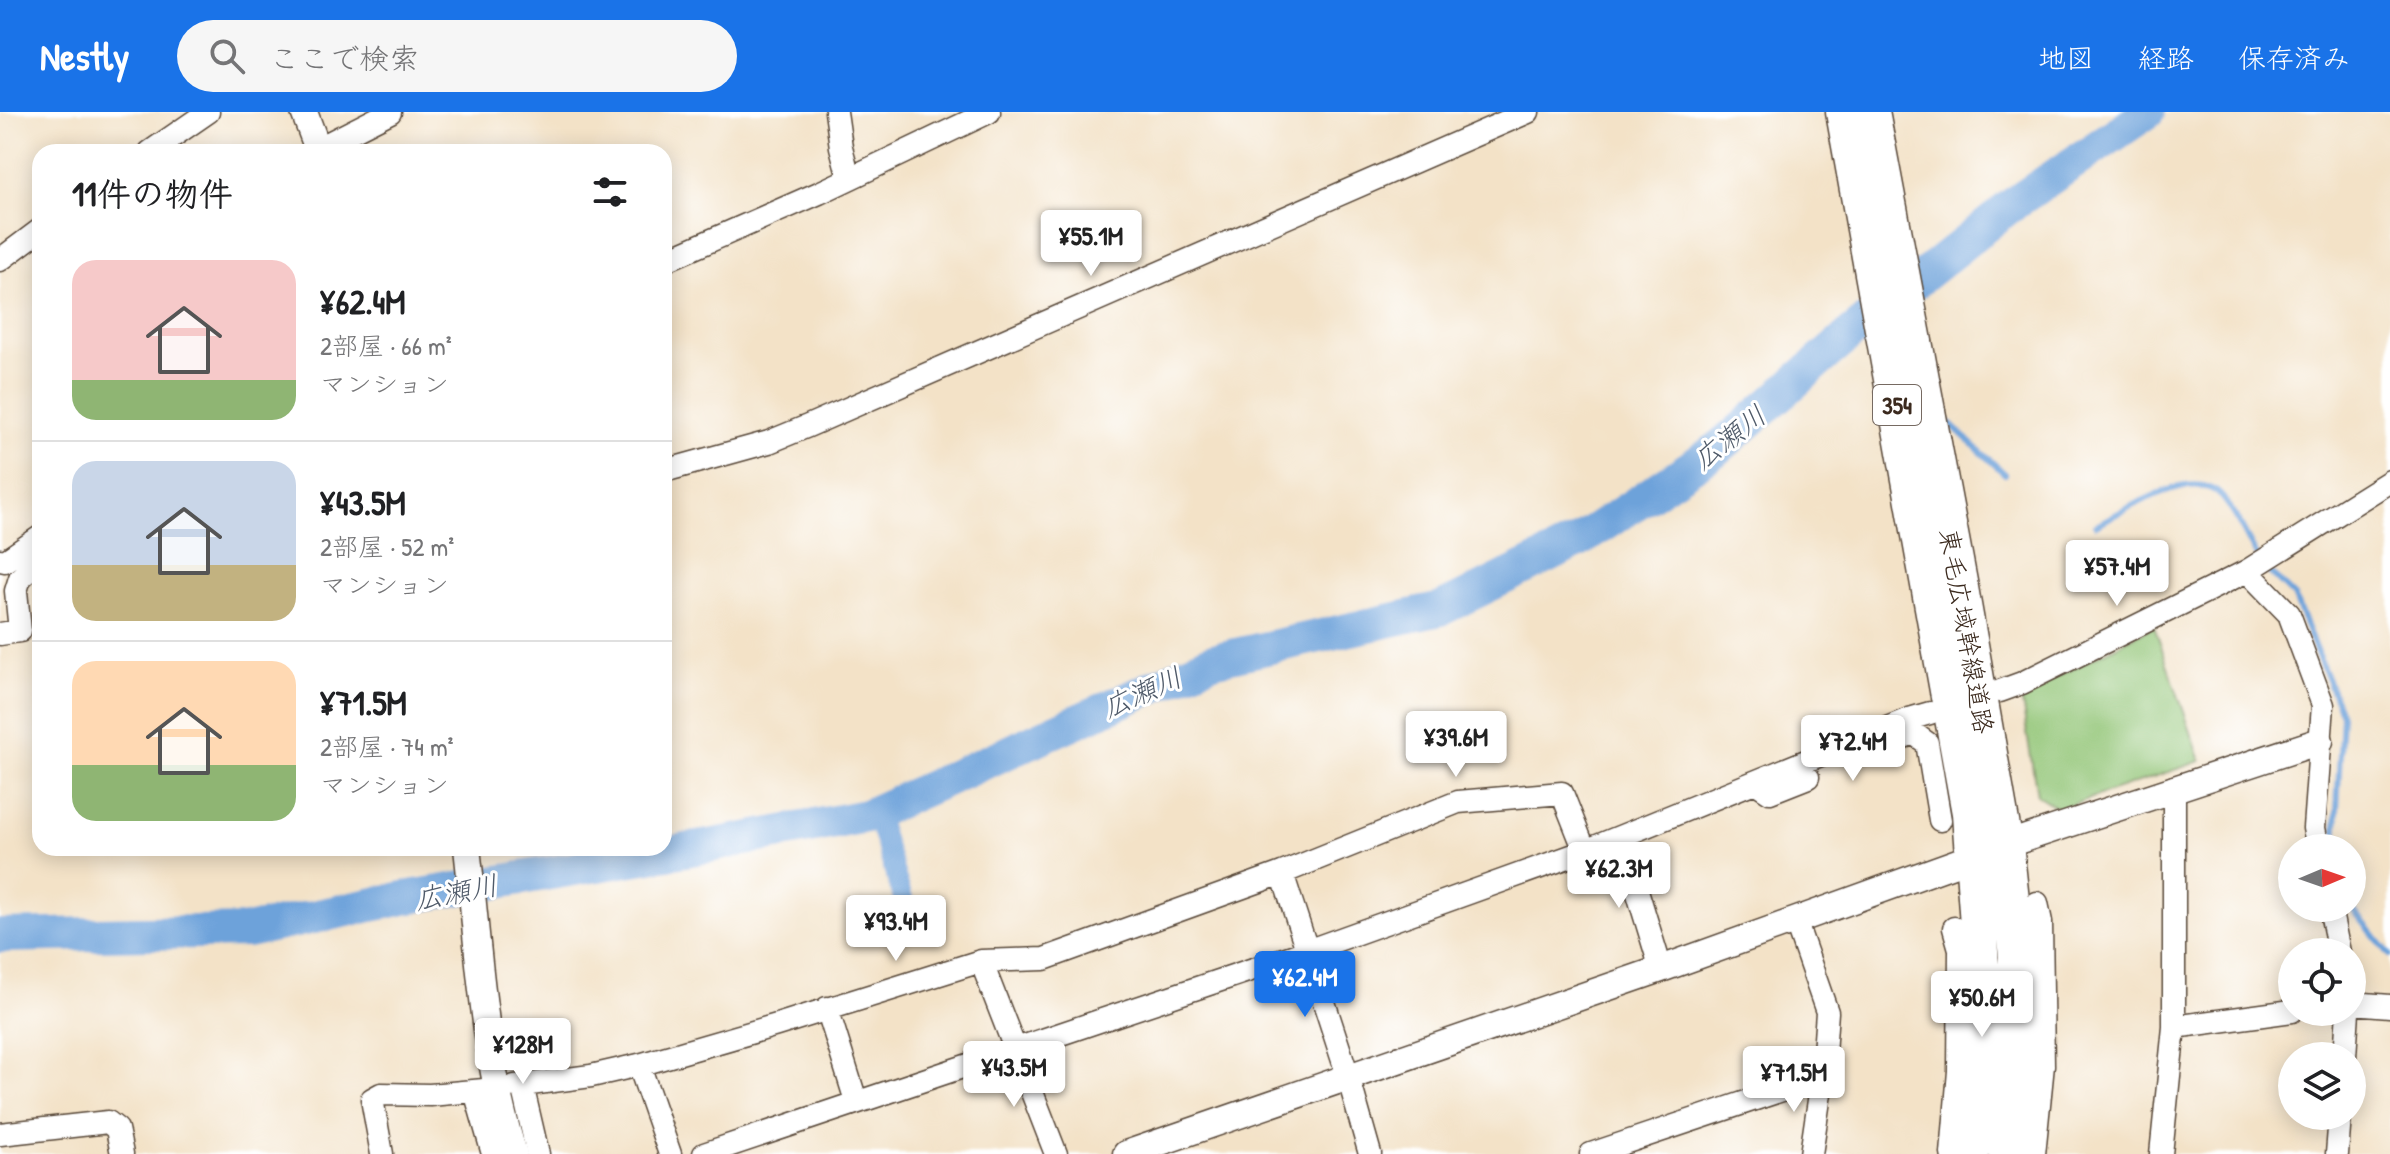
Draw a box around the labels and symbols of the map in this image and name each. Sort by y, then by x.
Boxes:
pin: ¥55.1M [1026,210,1156,278]
road number: 354 [1873,385,1921,425]
water label: 広瀬川 [1684,396,1774,478]
street label: 東毛広域幹線道路 [1932,526,2002,736]
pin: ¥57.4M [2052,540,2182,608]
water label: 広瀬川 [1096,658,1188,726]
pin: ¥39.6M [1391,711,1521,779]
pin: ¥72.4M [1788,715,1918,783]
north arrow [2278,834,2366,922]
pin: ¥62.3M [1554,842,1684,910]
water label: 広瀬川 [411,865,501,919]
pin: ¥93.4M [831,895,961,963]
pin: ¥62.4M [1240,951,1370,1019]
pin: ¥50.6M [1917,971,2047,1039]
pin: ¥128M [467,1018,579,1086]
pin: ¥43.5M [949,1041,1079,1109]
pin: ¥71.5M [1729,1046,1859,1114]

